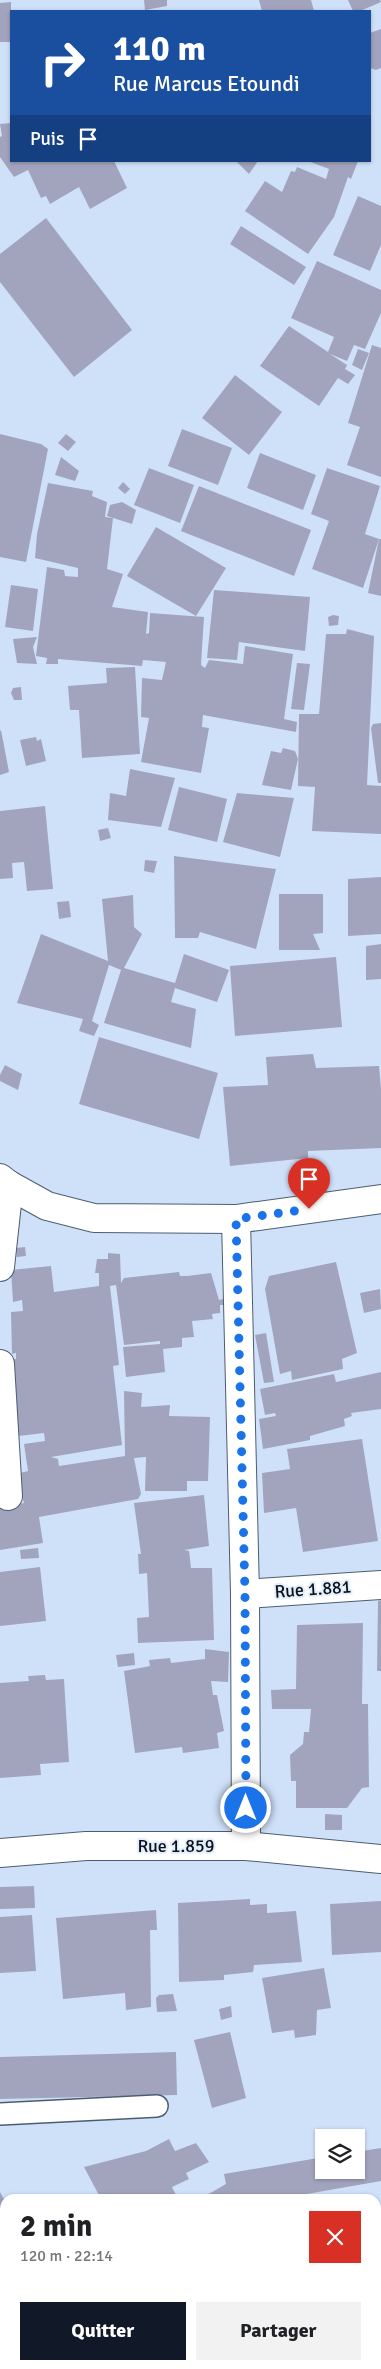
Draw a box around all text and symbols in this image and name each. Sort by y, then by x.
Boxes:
text: 110 m [113,27,206,70]
icon: right [30,30,95,95]
text: Rue Marcus Etoundi [113,70,300,97]
icon: arrive [74,125,102,153]
text: Puis [30,127,64,151]
pin [288,1158,330,1209]
icon: arrive [295,1165,323,1193]
street label: Rue 1.881 [274,1575,352,1603]
position arrow [219,1781,271,1833]
street label: Rue 1.859 [138,1835,214,1857]
map controls [315,2129,365,2179]
button: layers [315,2129,365,2179]
text: 2 min [20,2208,92,2245]
button: close [309,2211,361,2263]
text: 120 m · 22:14 [20,2246,113,2266]
button: Quitter [20,2302,186,2360]
button: Partager [196,2302,361,2360]

